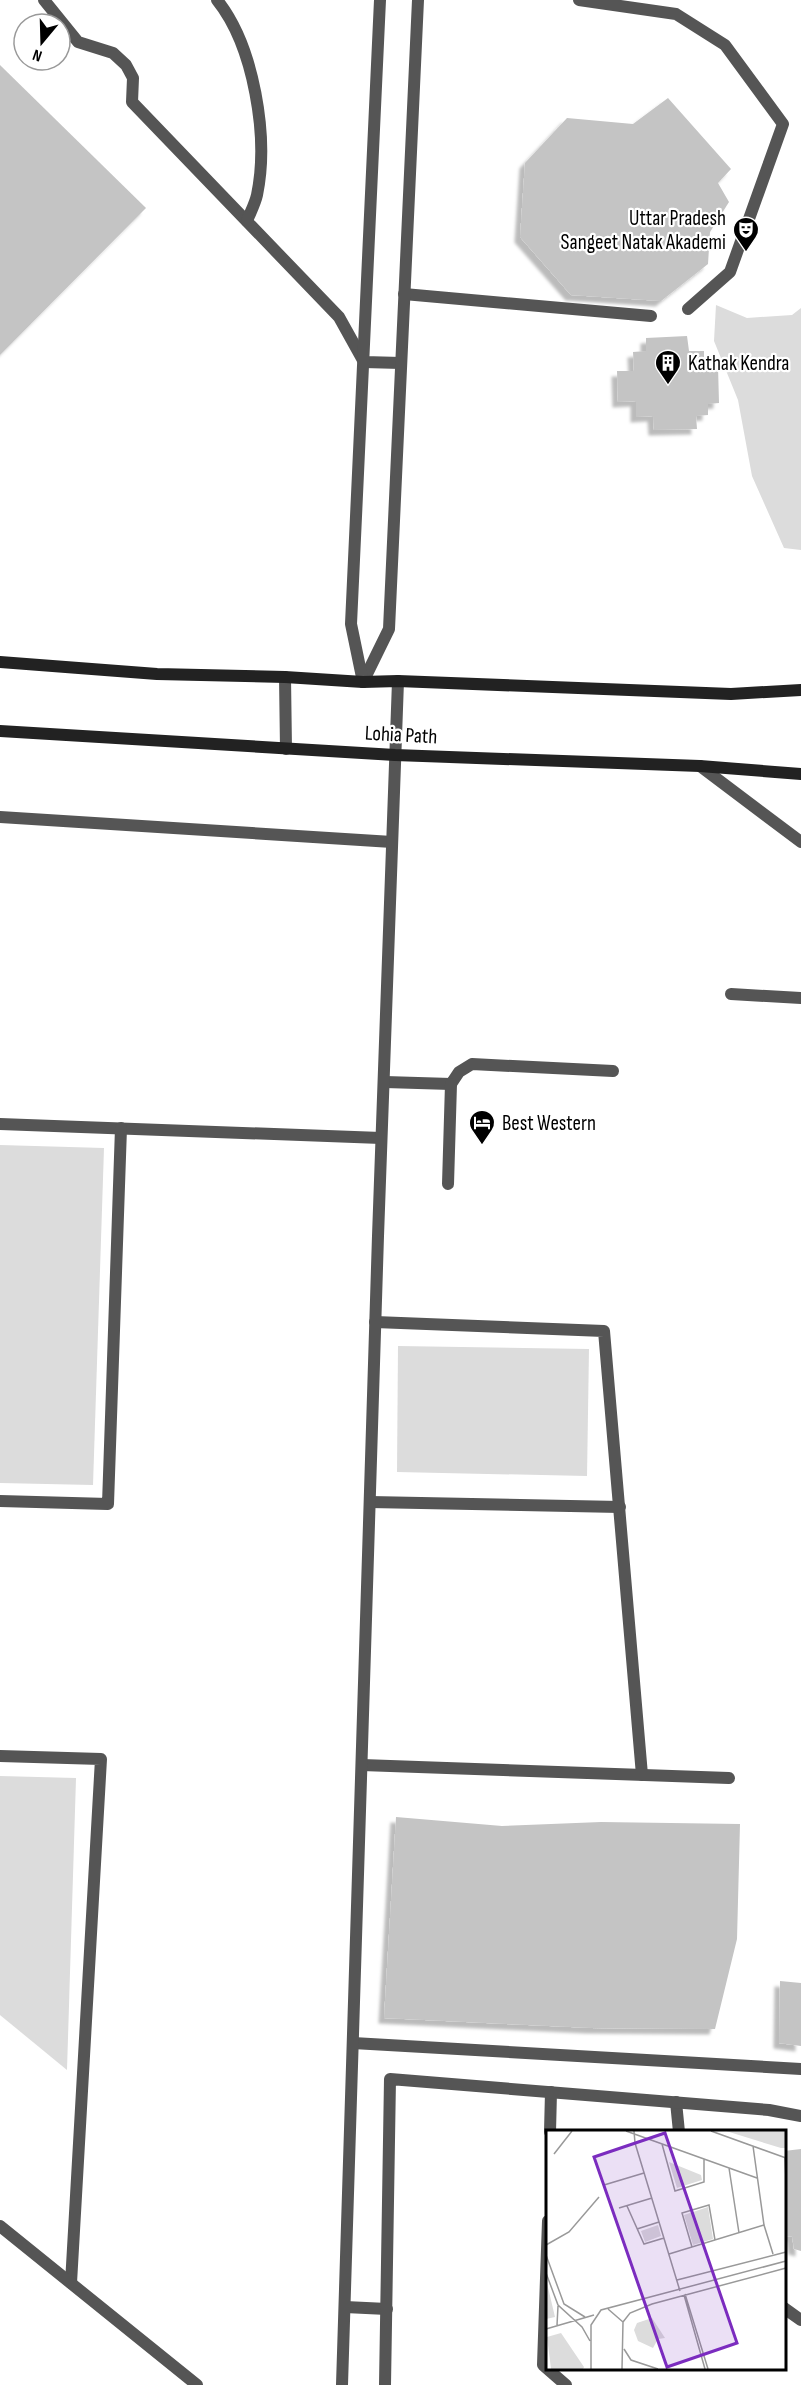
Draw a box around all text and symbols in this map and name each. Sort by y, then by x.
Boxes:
north arrow [12,12,72,72]
text: N [30,44,45,65]
place label: Uttar Pradesh Sangeet Natak Akademi [561,206,726,255]
theatre icon: Uttar Pradesh Sangeet Natak Akademi [731,215,761,253]
building icon: Kathak Kendra [653,348,683,386]
place label: Kathak Kendra [688,351,789,376]
street label: Lohia Path [364,721,438,749]
hotel icon: Best Western [467,1108,497,1146]
place label: Best Western [502,1111,596,1136]
inset map [546,2130,786,2370]

